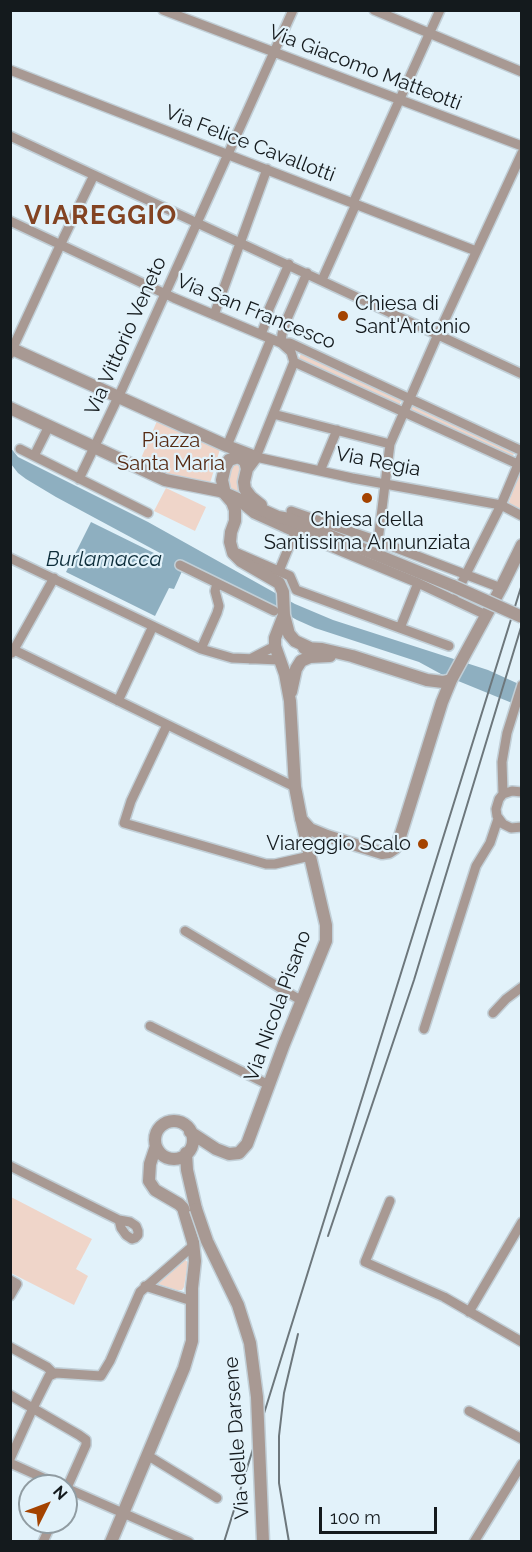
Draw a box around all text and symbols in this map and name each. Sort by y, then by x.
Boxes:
street label: Via Giacomo Matteotti [265,20,465,116]
street label: Via Felice Cavallotti [162,100,338,188]
district label: VIAREGGIO [24,200,178,232]
street label: Via Vittorio Veneto [80,253,172,419]
street label: Via San Francesco [173,269,339,355]
place label: Chiesa di Sant'Antonio [355,292,470,339]
marker: Chiesa di Sant'Antonio [336,309,350,323]
park label: Piazza Santa Maria [117,429,225,476]
street label: Via Regia [333,442,423,482]
marker: Chiesa della Santissima Annunziata [360,491,374,505]
place label: Chiesa della Santissima Annunziata [264,508,470,555]
water label: Burlamacca [46,547,162,573]
place label: Viareggio Scalo [266,832,411,856]
marker: Viareggio Scalo [416,837,430,851]
street label: Via Nicola Pisano [240,927,316,1085]
street label: Via delle Darsene [219,1356,255,1520]
north arrow [18,1474,78,1534]
text: N [49,1482,71,1504]
scale bar [322,1495,440,1533]
text: 100 m [330,1507,381,1528]

